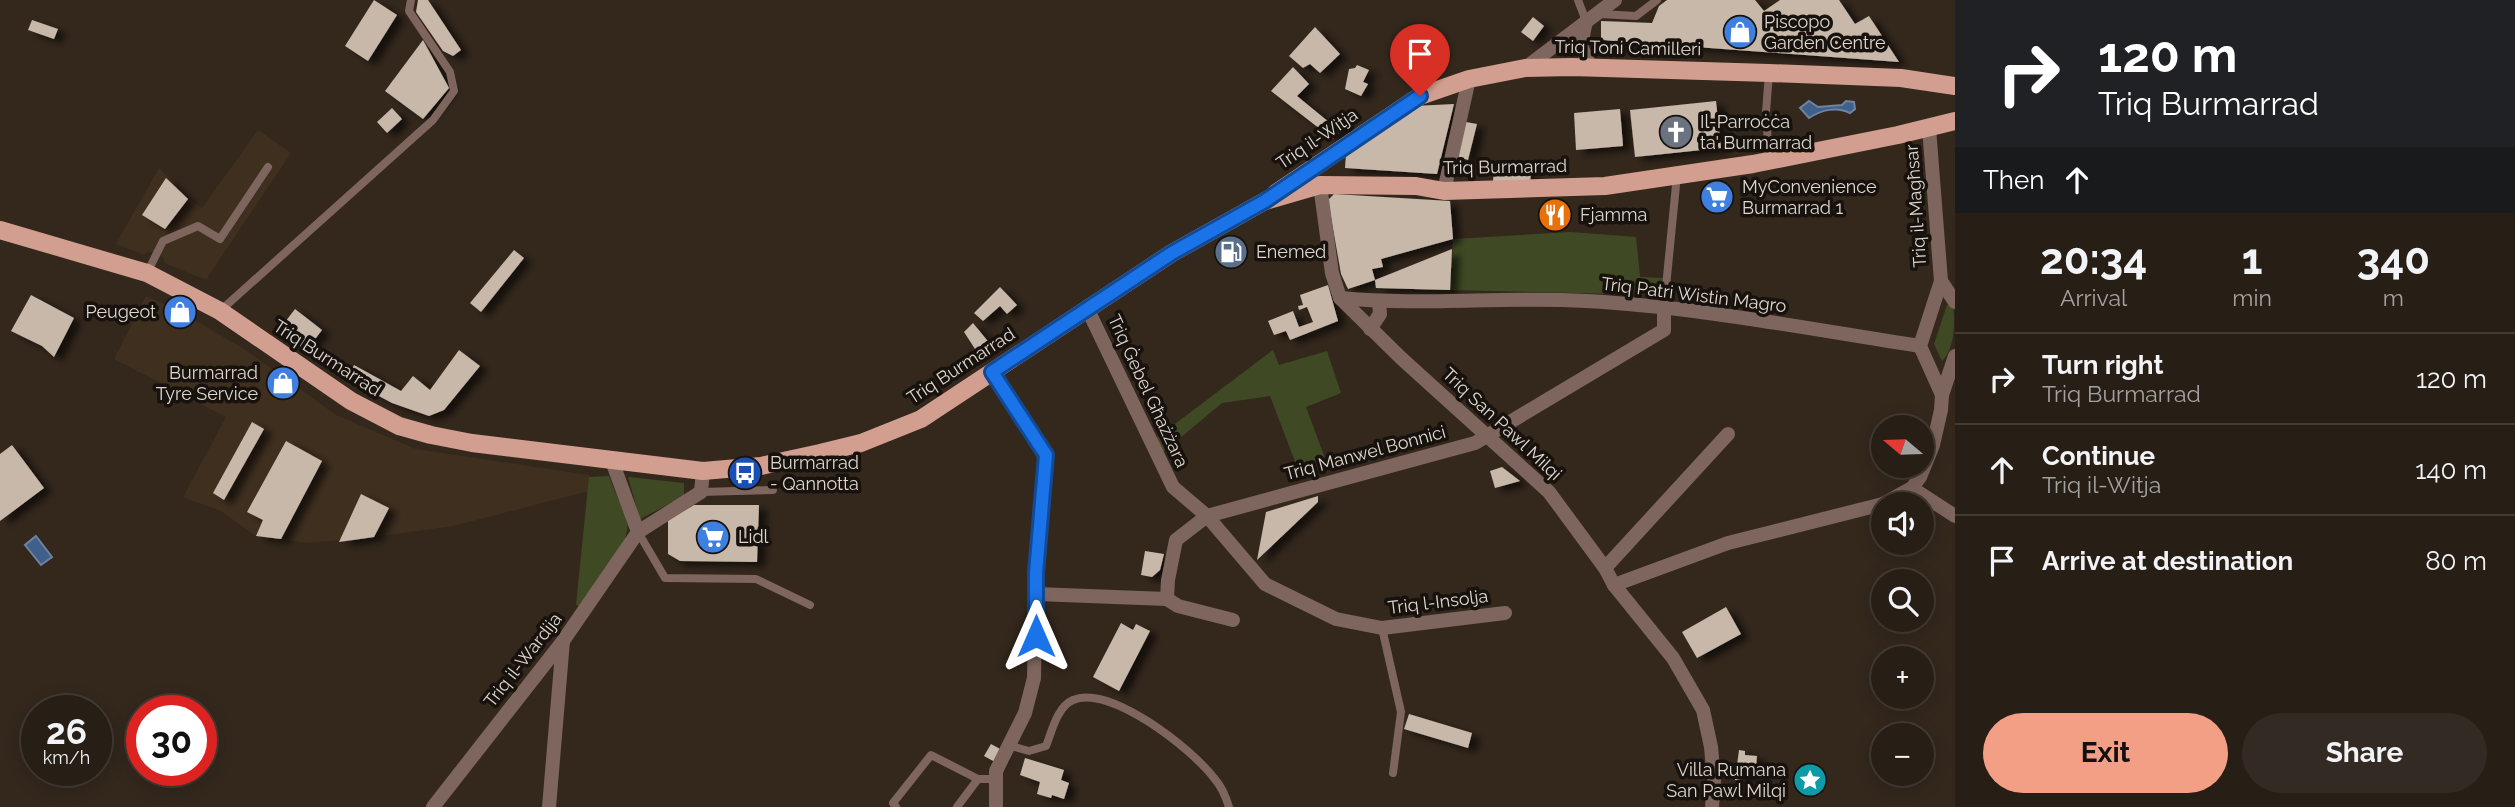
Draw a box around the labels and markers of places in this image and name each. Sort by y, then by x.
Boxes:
place label: Piscopo Garden Centre [1764,11,1886,53]
shop icon: Piscopo Garden Centre [1721,13,1759,51]
pin [1390,24,1450,96]
place label: Il-Parroċċa ta' Burmarrad [1700,111,1812,153]
church icon: Il-Parroċċa ta' Burmarrad [1657,113,1695,151]
place label: MyConvenience Burmarrad 1 [1742,176,1877,218]
supermarket icon: MyConvenience Burmarrad 1 [1698,178,1736,216]
restaurant icon: Fjamma [1536,196,1574,234]
place label: Fjamma [1580,204,1647,225]
fuel station icon: Enemed [1212,233,1250,271]
place label: Enemed [1256,241,1326,262]
shop icon: Peugeot [161,293,199,331]
place label: Peugeot [85,301,156,322]
place label: Burmarrad Tyre Service [156,362,258,404]
shop icon: Burmarrad Tyre Service [264,364,302,402]
place label: Burmarrad - Qannotta [770,452,859,494]
bus stop icon: Burmarrad - Qannotta [726,454,764,492]
supermarket icon: Lidl [694,518,732,556]
place label: Lidl [738,526,769,547]
place label: Villa Rumana San Pawl Milqi [1666,759,1786,801]
place icon: Villa Rumana San Pawl Milqi [1791,761,1829,799]

